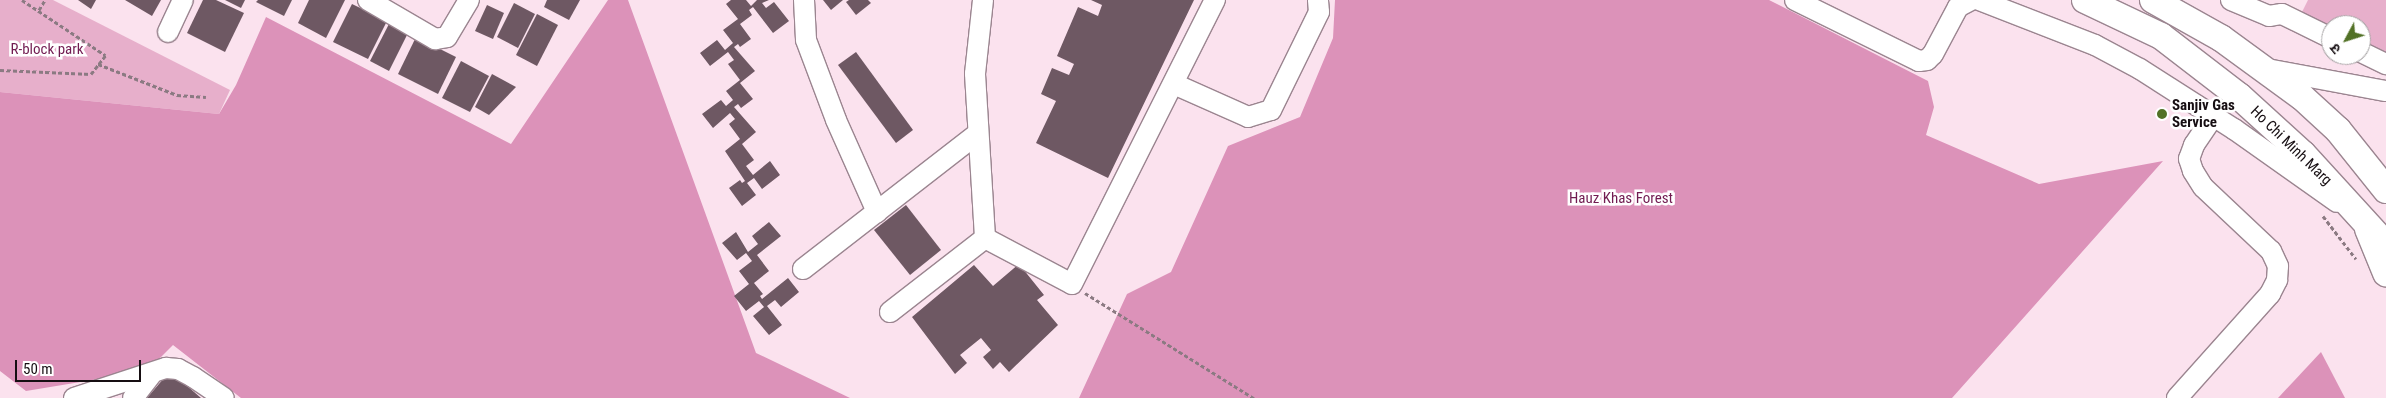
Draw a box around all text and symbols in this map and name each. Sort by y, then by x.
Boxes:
north arrow [2321,15,2371,65]
park label: R-block park [10,41,84,59]
text: उ [2327,41,2344,57]
place label: Sanjiv Gas Service [2172,96,2235,131]
street label: Ho Chi Minh Marg [2247,103,2335,189]
marker: Sanjiv Gas Service [2156,108,2168,120]
park label: Hauz Khas Forest [1569,190,1673,208]
scale bar [18,350,144,382]
text: 50 m [23,360,53,378]

